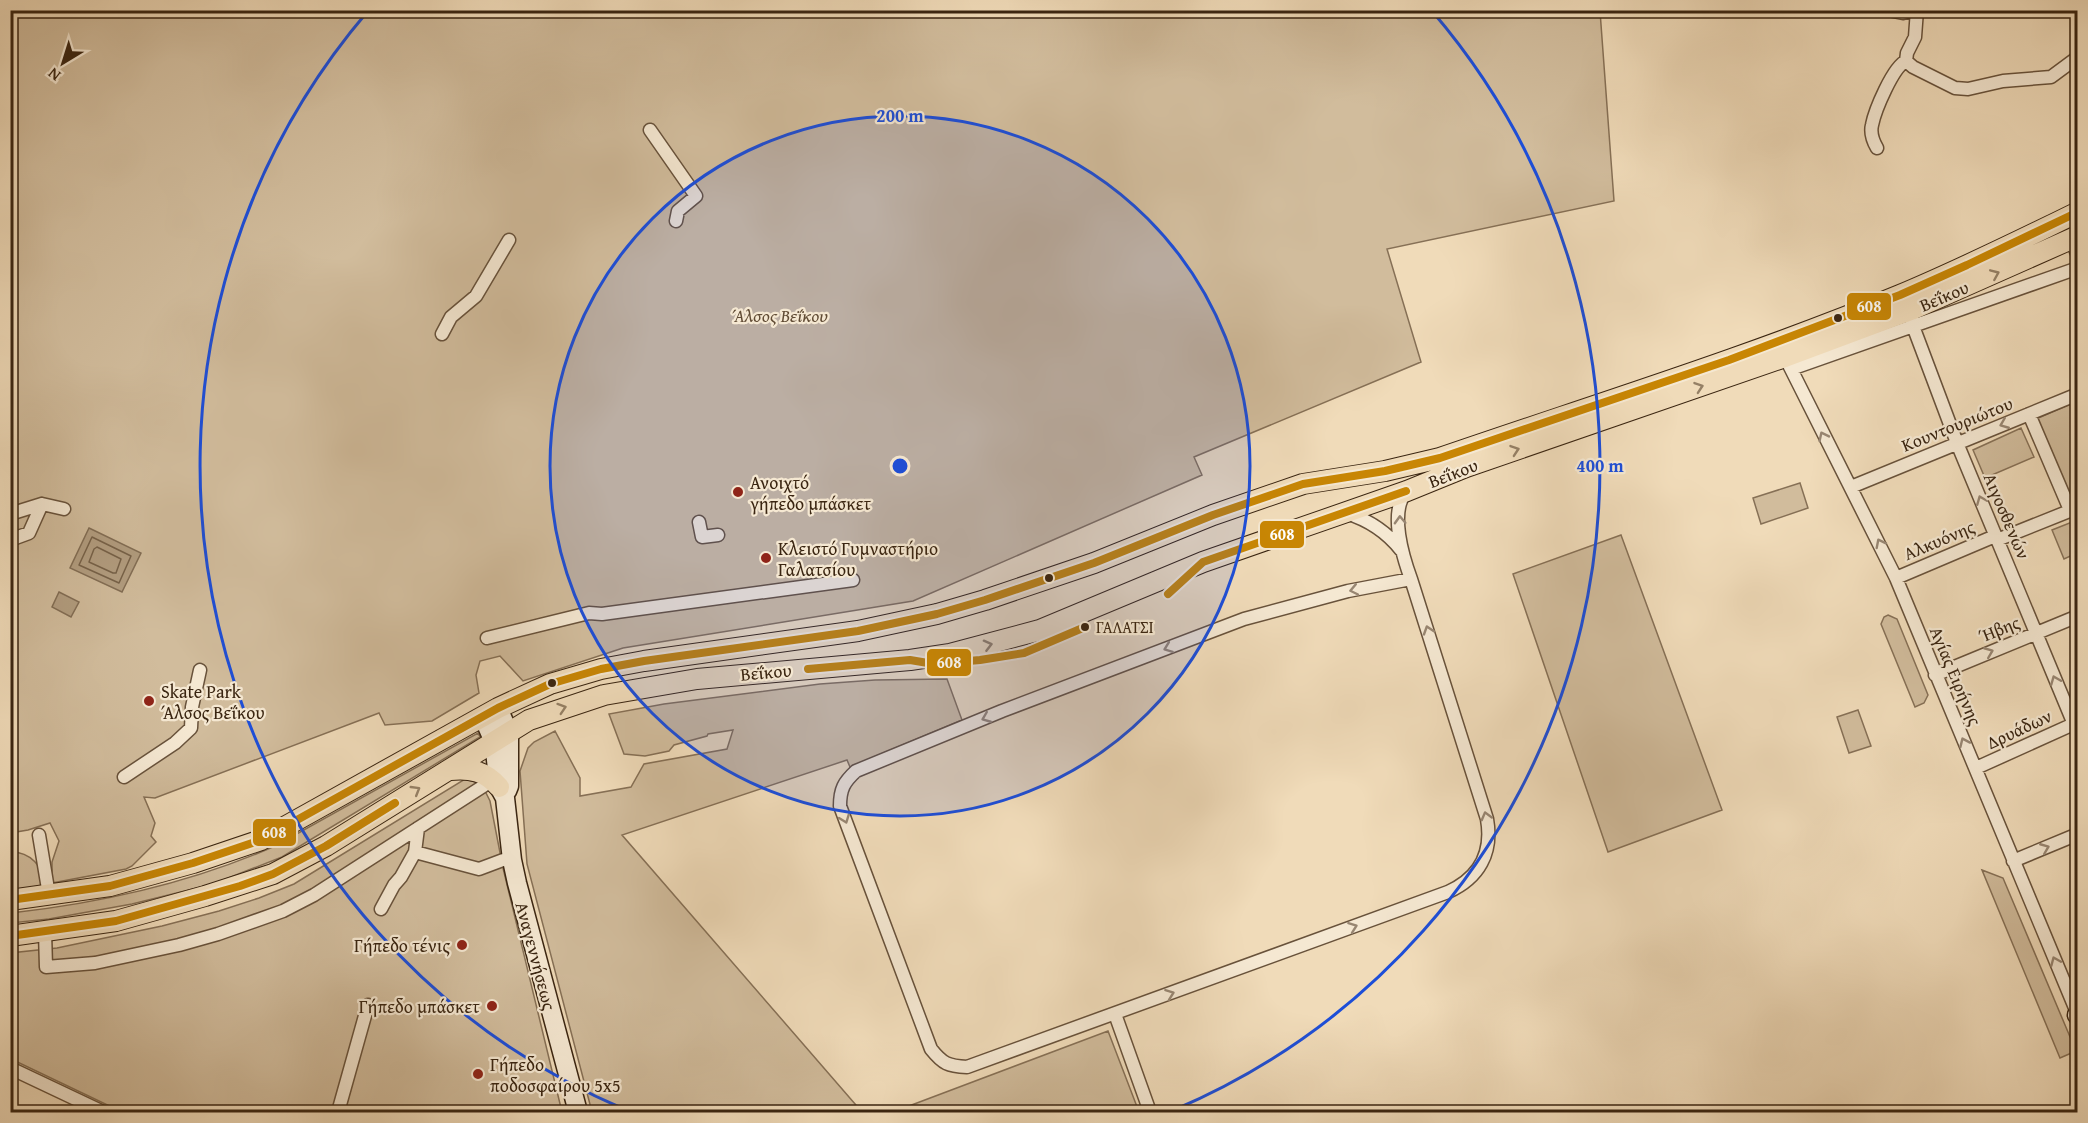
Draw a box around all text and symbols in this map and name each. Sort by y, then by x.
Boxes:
north arrow [33,33,93,93]
text: N [42,62,65,88]
text: 200 m [876,102,924,129]
one-way arrow [1989,269,2000,281]
street label: Βεΐκου [1915,274,1973,318]
line badge: 608 [1846,292,1892,321]
text: 608 [1857,294,1881,318]
park label: Άλσος Βεΐκου [732,302,828,329]
unlabelled marker [1832,312,1844,324]
one-way arrow [1693,381,1704,394]
street label: Κουντουριώτου [1897,389,2017,459]
one-way arrow [1999,417,2010,429]
one-way arrow [1819,431,1831,442]
one-way arrow [1509,445,1520,458]
street label: Βεΐκου [1424,451,1482,495]
text: 400 m [1576,452,1624,479]
centre of rings [890,456,910,476]
place label: Ανοιχτό γήπεδο μπάσκετ [749,469,871,517]
street label: Αιγοσθενών [1977,469,2037,563]
marker: Ανοιχτό γήπεδο μπάσκετ [731,485,745,499]
one-way arrow [1976,495,1988,506]
street label: Αλκυόνης [1899,513,1979,567]
one-way arrow [1393,515,1406,524]
line badge: 608 [1259,520,1305,549]
text: 608 [1270,522,1294,546]
place label: Κλειστό Γυμναστήριο Γαλατσίου [778,535,938,583]
one-way arrow [1875,539,1887,550]
marker: Κλειστό Γυμναστήριο Γαλατσίου [759,551,773,565]
unlabelled marker [1043,572,1055,584]
one-way arrow [1349,583,1359,596]
street label: Ήβης [1974,608,2024,649]
place label: ΓΑΛΑΤΣΙ [1096,615,1154,639]
marker: ΓΑΛΑΤΣΙ [1079,621,1091,633]
street label: Αγίας Ειρήνης [1923,622,1989,730]
one-way arrow [1422,625,1435,636]
one-way arrow [982,639,992,652]
one-way arrow [1163,641,1174,653]
one-way arrow [1983,647,1994,659]
line badge: 608 [926,648,972,677]
text: 608 [937,650,961,674]
street label: Βεΐκου [739,656,793,688]
one-way arrow [2050,675,2062,686]
unlabelled marker [546,677,558,689]
place label: Skate Park Άλσος Βεΐκου [161,678,265,726]
marker: Skate Park Άλσος Βεΐκου [142,694,156,708]
street label: Δρυάδων [1982,702,2056,756]
one-way arrow [556,703,567,715]
one-way arrow [981,711,992,723]
one-way arrow [1960,737,1972,748]
one-way arrow [410,786,420,798]
one-way arrow [1480,811,1493,821]
one-way arrow [838,812,850,823]
line badge: 608 [252,818,297,847]
text: 608 [262,820,286,844]
one-way arrow [2039,842,2050,855]
street label: Αναγεννήσεως [509,899,564,1013]
one-way arrow [1347,921,1358,934]
place label: Γήπεδο τένις [354,932,450,959]
marker: Γήπεδο τένις [455,938,469,952]
one-way arrow [2050,956,2062,967]
one-way arrow [1164,989,1175,1001]
place label: Γήπεδο μπάσκετ [359,993,480,1020]
marker: Γήπεδο μπάσκετ [485,999,499,1013]
place label: Γήπεδο ποδοσφαίρου 5x5 [490,1051,621,1099]
marker: Γήπεδο ποδοσφαίρου 5x5 [471,1067,485,1081]

